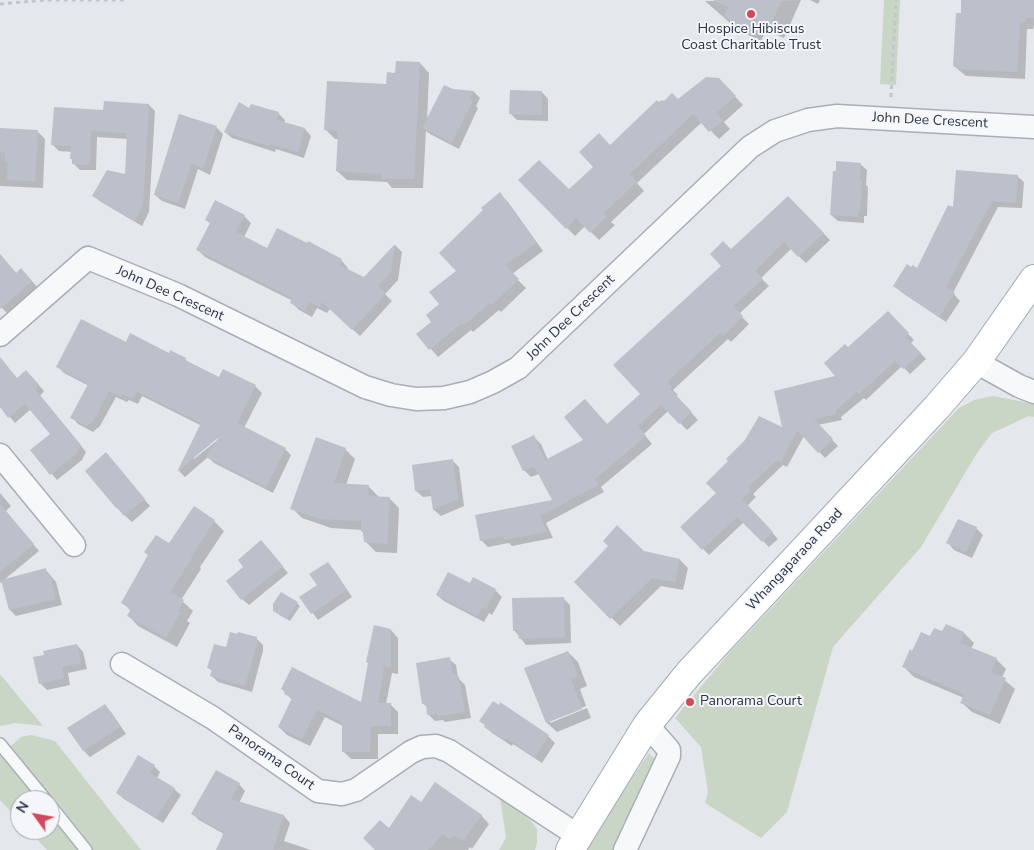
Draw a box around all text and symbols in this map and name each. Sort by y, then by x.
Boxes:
marker: Hospice Hibiscus Coast Charitable Trust [745,8,757,20]
place label: Hospice Hibiscus Coast Charitable Trust [681,22,821,54]
street label: John Dee Crescent [872,110,988,132]
street label: John Dee Crescent [114,263,226,325]
street label: John Dee Crescent [523,272,619,364]
street label: Whangaparaoa Road [743,505,847,615]
place label: Panorama Court [700,694,802,710]
marker: Panorama Court [684,696,696,708]
street label: Panorama Court [224,722,318,794]
north arrow [10,790,60,840]
text: N [12,798,34,817]

